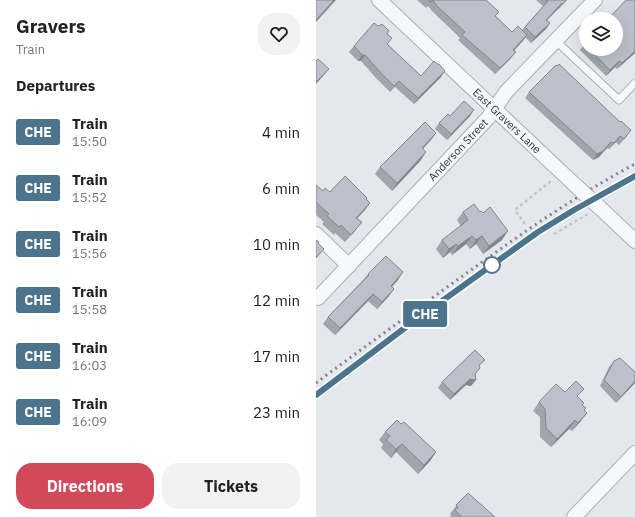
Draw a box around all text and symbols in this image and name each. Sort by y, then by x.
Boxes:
map controls [579,12,623,56]
button: layers [579,12,623,56]
button: heart [258,13,300,55]
text: Gravers [16,14,86,38]
text: Train [16,41,45,58]
text: Departures [16,76,95,95]
street label: East Gravers Lane [470,85,544,156]
text: Train [72,114,108,133]
street label: Anderson Street [425,116,491,184]
text: CHE [24,123,52,141]
text: 4 min [262,123,300,142]
text: 15:50 [72,133,107,150]
text: Train [72,170,108,189]
text: CHE [24,179,52,197]
text: 6 min [262,179,300,198]
text: 15:52 [72,189,107,206]
text: Train [72,226,108,245]
text: CHE [24,235,52,253]
text: 10 min [253,235,300,254]
text: 15:56 [72,245,107,262]
unlabelled marker [483,256,501,274]
text: Train [72,282,108,301]
text: CHE [24,291,52,309]
text: 12 min [253,291,300,310]
text: 15:58 [72,301,107,318]
line badge: CHE [402,301,448,327]
text: CHE [411,305,439,323]
text: Train [72,338,108,357]
text: CHE [24,347,52,365]
text: 17 min [253,347,300,366]
text: 16:03 [72,357,107,374]
text: Train [72,394,108,413]
text: CHE [24,403,52,421]
text: 23 min [253,403,300,422]
text: 16:09 [72,413,107,430]
button: Directions [16,463,154,509]
button: Tickets [162,463,300,509]

